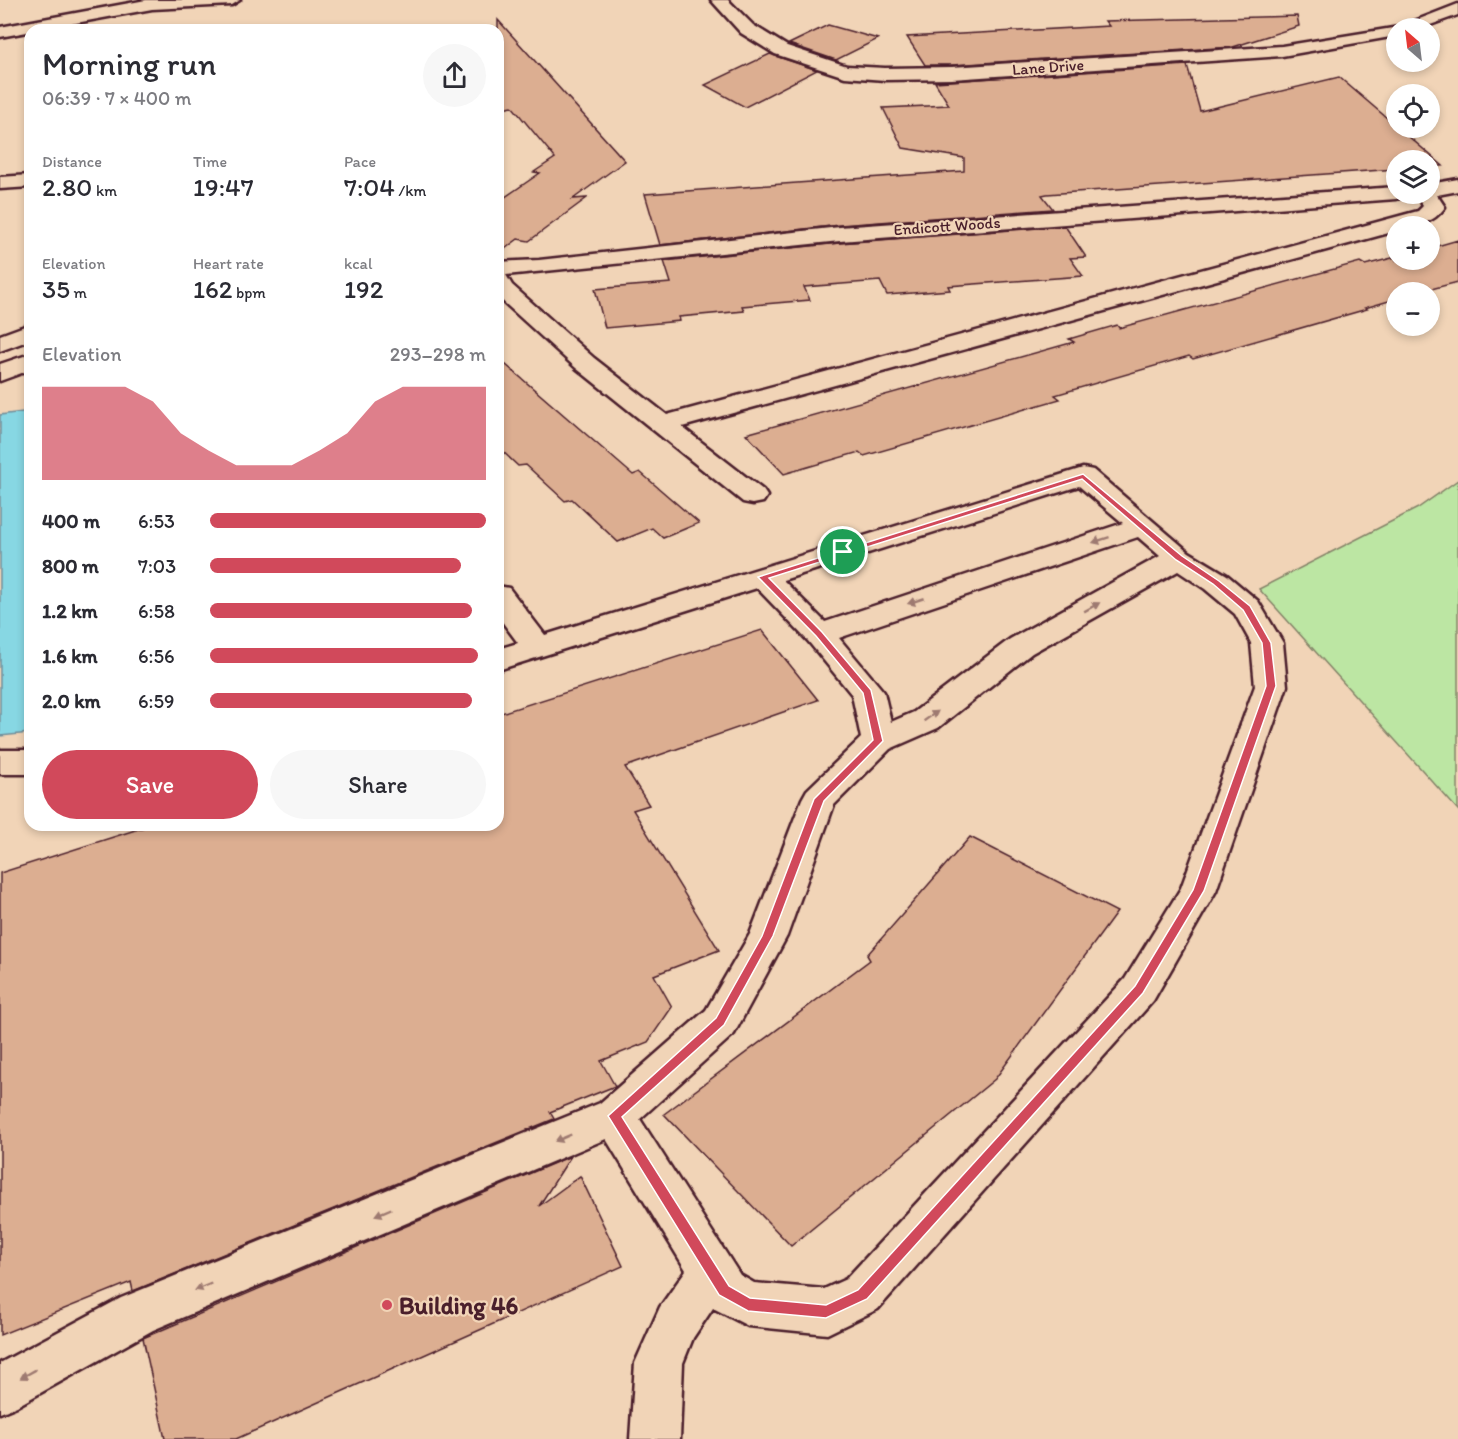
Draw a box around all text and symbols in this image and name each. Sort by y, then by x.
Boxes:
north arrow [1386,18,1440,72]
map controls [1386,18,1440,336]
text: Morning run [42,44,217,83]
button: share [423,44,486,107]
street label: Lane Drive [1011,55,1085,79]
button: locate [1386,84,1440,138]
text: 06:39 · 7 × 400 m [42,86,192,110]
button: layers [1386,150,1440,204]
text: Distance [42,152,102,171]
text: Time [193,152,227,171]
text: Pace [344,152,376,171]
text: 2.80 [42,171,92,203]
text: 19:47 [193,171,254,203]
text: 7:04 [344,171,395,203]
text: km [92,181,117,200]
text: /km [395,181,426,200]
street label: Endicott Woods [893,213,1001,239]
button: + [1386,216,1440,270]
text: Elevation [42,254,106,273]
text: Heart rate [193,254,264,273]
text: kcal [344,254,372,273]
text: 35 [42,273,70,305]
text: 162 [193,273,233,305]
text: 192 [344,273,383,305]
button: − [1386,282,1440,336]
text: m [70,283,87,302]
text: bpm [233,283,266,302]
text: Elevation [42,342,121,366]
text: 293–298 m [390,342,486,366]
text: 400 m [42,509,100,533]
text: 6:53 [138,509,175,533]
pin [817,526,868,577]
icon: arrive [826,535,859,568]
one-way arrow [1092,535,1110,545]
text: 800 m [42,554,99,578]
text: 7:03 [138,554,176,578]
one-way arrow [907,597,925,607]
text: 1.2 km [42,599,98,623]
text: 6:58 [138,599,175,623]
one-way arrow [1083,602,1100,612]
text: 1.6 km [42,644,98,668]
text: 6:56 [138,644,175,668]
text: 2.0 km [42,689,101,713]
text: 6:59 [138,689,174,713]
one-way arrow [922,710,938,722]
button: Save [42,750,258,819]
button: Share [270,750,486,819]
one-way arrow [554,1134,572,1143]
one-way arrow [374,1208,392,1217]
one-way arrow [193,1282,211,1292]
place label: Building 46 [399,1291,518,1321]
marker: Building 46 [380,1298,394,1312]
one-way arrow [20,1369,37,1379]

